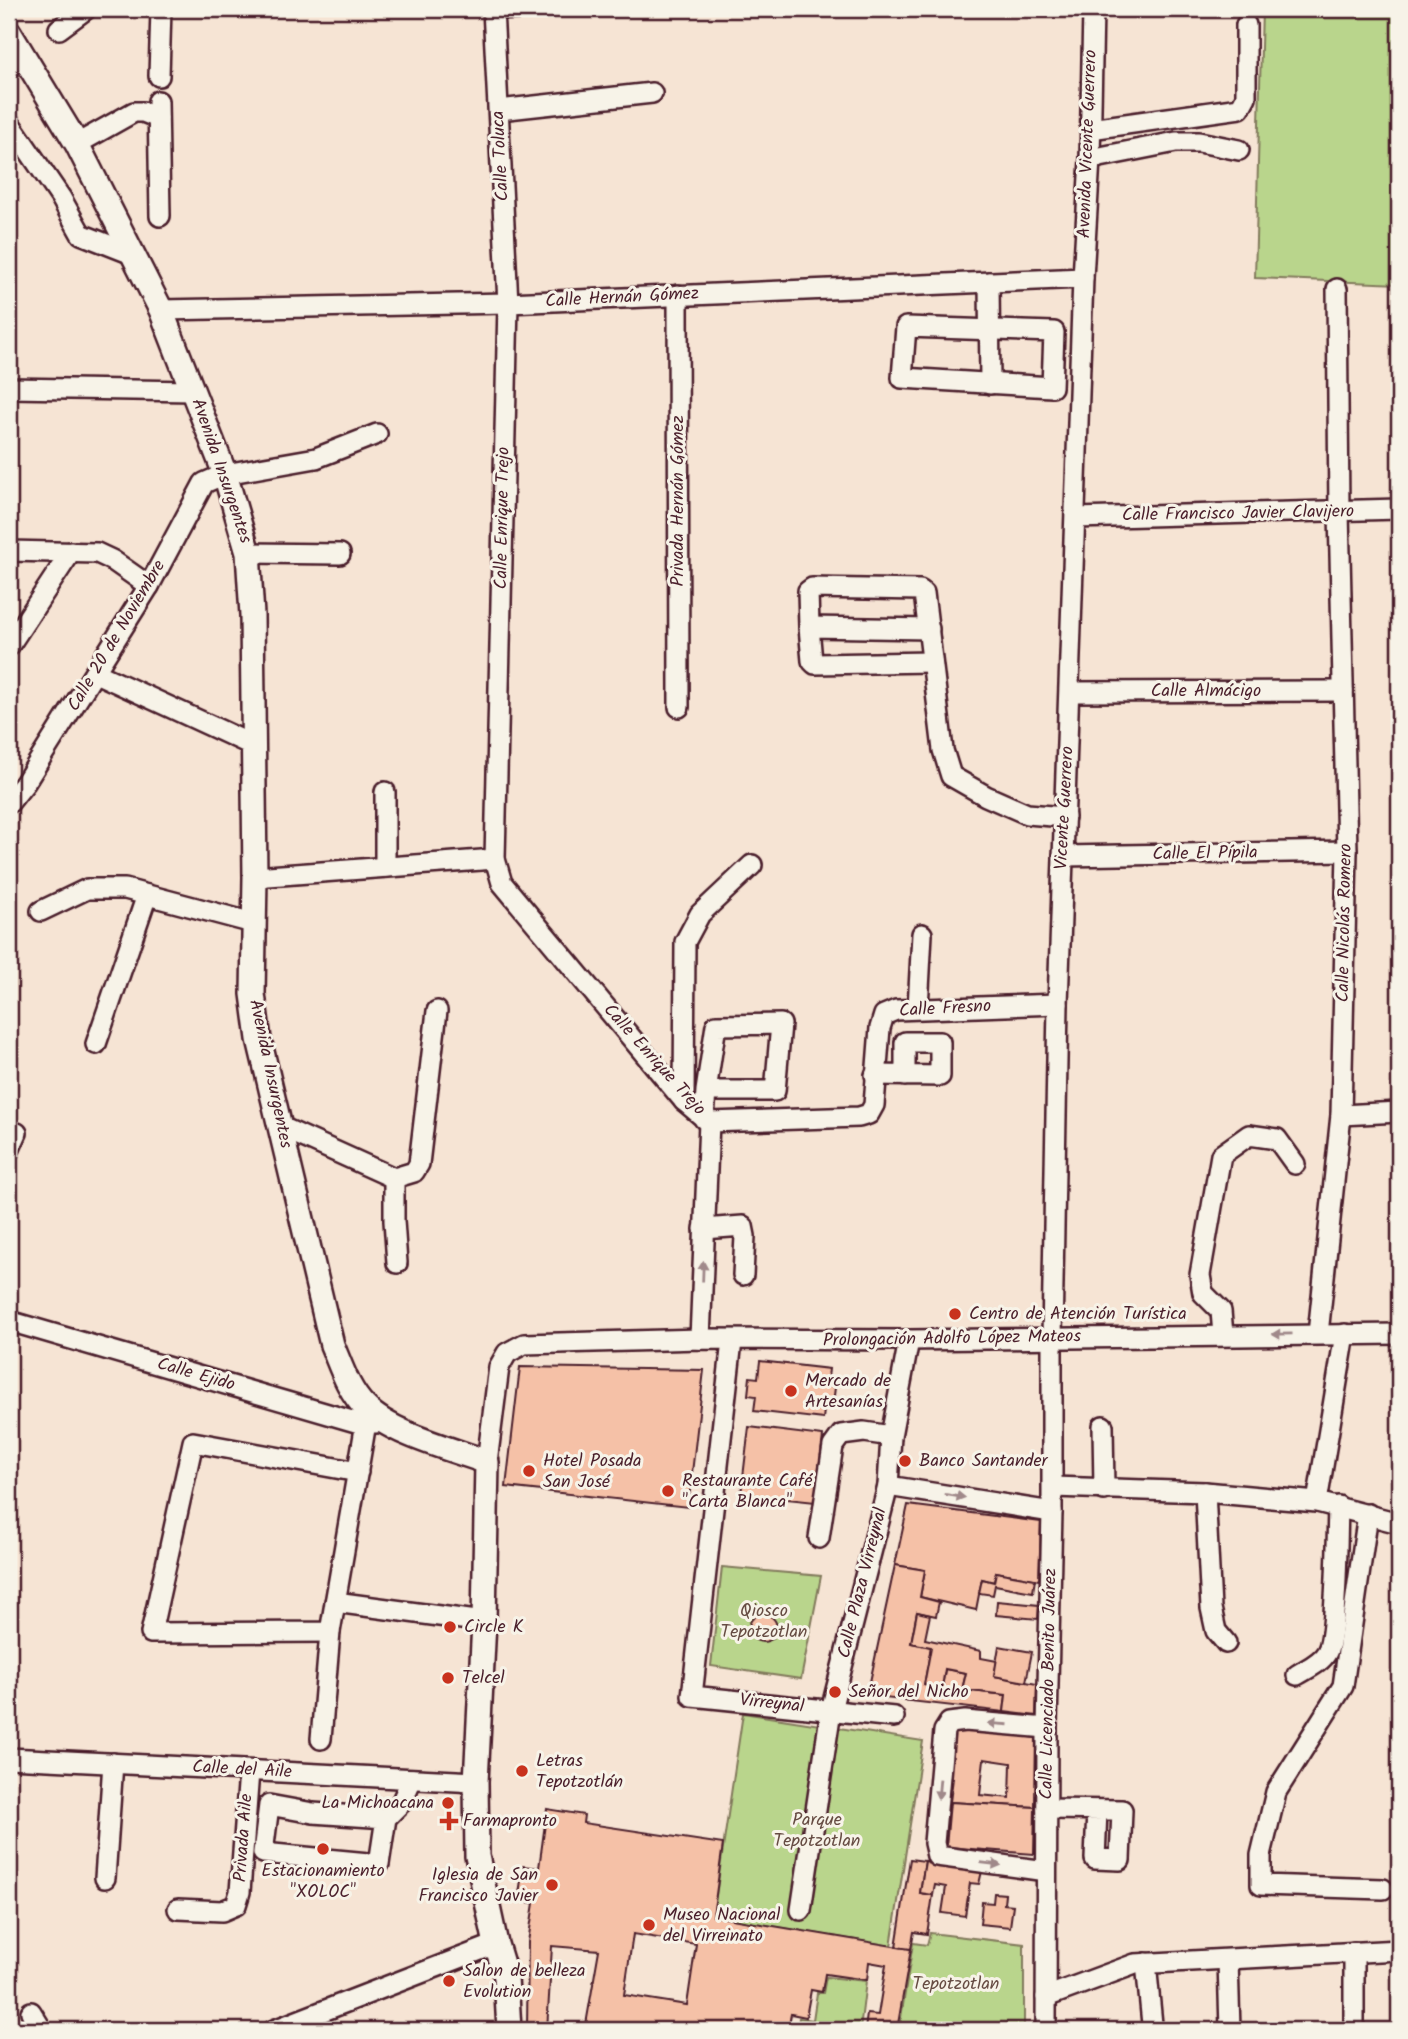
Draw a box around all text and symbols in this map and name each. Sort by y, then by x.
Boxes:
street label: Avenida Vicente Guerrero [1070,49,1106,239]
street label: Calle Toluca [484,110,518,202]
street label: Calle Hernán Gómez [544,279,700,317]
street label: Avenida Insurgentes [183,395,259,548]
street label: Privada Hernán Gómez [664,415,693,587]
street label: Calle Enrique Trejo [487,446,519,590]
street label: Calle Francisco Javier Clavijero [1122,497,1354,531]
street label: Calle 20 de Noviembre [60,555,174,717]
street label: Calle Almácigo [1151,677,1261,706]
street label: Vicente Guerrero [1047,745,1083,871]
street label: Calle El Pípila [1152,839,1258,869]
street label: Calle Nicolás Romero [1329,843,1361,1003]
street label: Calle Fresno [898,992,992,1026]
street label: Avenida Insurgentes [240,997,300,1151]
street label: Calle Enrique Trejo [595,997,713,1123]
one-way arrow [697,1260,708,1282]
place label: Centro de Atención Turística [969,1300,1187,1329]
marker: Centro de Atención Turística [947,1306,963,1322]
street label: Prolongación Adolfo López Mateos [823,1322,1082,1356]
one-way arrow [1271,1328,1293,1340]
street label: Calle Ejido [154,1350,238,1400]
place label: Mercado de Artesanías [805,1367,891,1417]
marker: Mercado de Artesanías [783,1383,799,1399]
place label: Hotel Posada San José [543,1447,641,1497]
place label: Banco Santander [919,1447,1049,1476]
marker: Banco Santander [897,1453,913,1469]
marker: Hotel Posada San José [521,1463,537,1479]
place label: Restaurante Café "Carta Blanca" [682,1467,814,1517]
marker: Restaurante Café "Carta Blanca" [660,1483,676,1499]
one-way arrow [944,1491,966,1502]
street label: Calle Plaza Virreynal [830,1504,896,1661]
street label: Calle Licenciado Benito Juárez [1032,1568,1066,1800]
park label: Qiosco Tepotzotlan [721,1597,807,1647]
place label: Circle K [464,1613,524,1642]
marker: Circle K [442,1619,458,1635]
place label: Telcel [462,1664,505,1693]
marker: Telcel [440,1670,456,1686]
place label: Señor del Nicho [849,1678,969,1707]
marker: Señor del Nicho [827,1684,843,1700]
street label: Virreynal [738,1686,806,1722]
one-way arrow [987,1718,1009,1729]
place label: Letras Tepotzotlán [536,1747,623,1797]
street label: Calle del Aile [191,1753,293,1787]
marker: Letras Tepotzotlán [514,1763,530,1779]
one-way arrow [933,1778,944,1800]
place label: La Michoacana [321,1789,434,1818]
street label: Privada Aile [226,1793,262,1883]
marker: La Michoacana [440,1795,456,1811]
park label: Parque Tepotzotlan [774,1806,860,1856]
place label: Farmapronto [463,1807,557,1836]
marker: Farmapronto [441,1813,457,1829]
marker: Estacionamiento "XOLOC" [315,1841,331,1857]
place label: Estacionamiento "XOLOC" [261,1857,385,1907]
one-way arrow [980,1859,1002,1870]
place label: Iglesia de San Francisco Javier [418,1861,539,1911]
marker: Iglesia de San Francisco Javier [544,1877,560,1893]
place label: Museo Nacional del Virreinato [663,1901,781,1951]
marker: Museo Nacional del Virreinato [641,1917,657,1933]
place label: Salon de belleza Evolution [463,1957,586,2007]
park label: Tepotzotlan [913,1970,999,1999]
marker: Salon de belleza Evolution [441,1973,457,1989]

